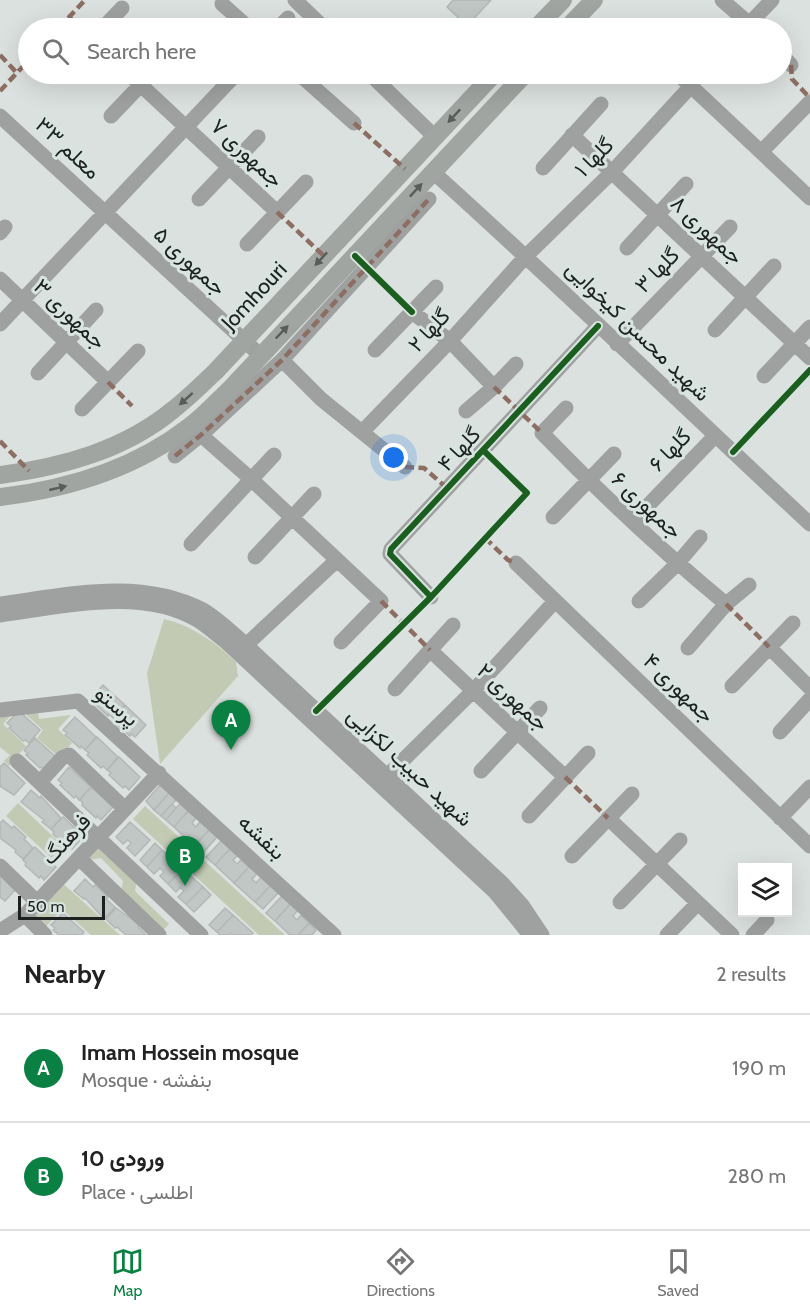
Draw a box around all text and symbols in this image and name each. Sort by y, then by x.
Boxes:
search box [18,18,792,84]
icon: search [39,35,72,68]
text: Search here [87,38,196,65]
one-way arrow [448,109,462,123]
street label: معلم ۳۳ [29,111,106,186]
street label: جمهوری ۷ [205,113,289,193]
street label: گلها ۱ [569,131,619,182]
one-way arrow [409,183,423,198]
street label: جمهوری ۸ [665,190,749,270]
street label: جمهوری ۵ [148,221,232,301]
street label: گلها ۳ [629,241,685,298]
one-way arrow [314,251,328,266]
street label: شهید محسن کیخوایی [560,255,716,407]
street label: Jomhouri [215,256,292,337]
street label: جمهوری ۳ [28,273,112,355]
street label: گلها ۲ [402,302,456,357]
one-way arrow [275,325,288,340]
one-way arrow [179,392,194,405]
street label: گلها ۴ [432,421,486,477]
street label: گلها ۶ [643,423,697,477]
your location [379,443,408,472]
street label: جمهوری ۶ [606,466,688,544]
one-way arrow [48,482,67,492]
street label: جمهوری ۴ [638,647,720,729]
street label: جمهوری ۲ [472,657,554,737]
street label: پرستو [89,680,145,733]
pin: A [212,700,250,750]
street label: شهید حبیب لکزایی [341,702,479,832]
street label: فرهنگ [36,808,96,870]
street label: بنفشه [233,808,291,866]
pin: B [166,836,204,886]
map controls [738,863,792,917]
button: layers [738,863,792,917]
scale bar [18,893,105,920]
text: 50 m [27,897,64,916]
text: Nearby [24,958,105,990]
text: 2 results [716,962,786,986]
text: Imam Hossein mosque [81,1039,299,1066]
text: A [37,1056,50,1080]
text: 190 m [732,1056,786,1080]
text: Mosque · بنفشه [81,1068,212,1092]
text: ورودی 10 [81,1145,165,1172]
text: B [37,1164,50,1188]
text: 280 m [727,1164,786,1188]
text: Place · اطلسی [81,1180,194,1204]
tab: Map [111,1245,144,1300]
tab: Directions [367,1245,435,1300]
tab: Saved [657,1245,699,1300]

